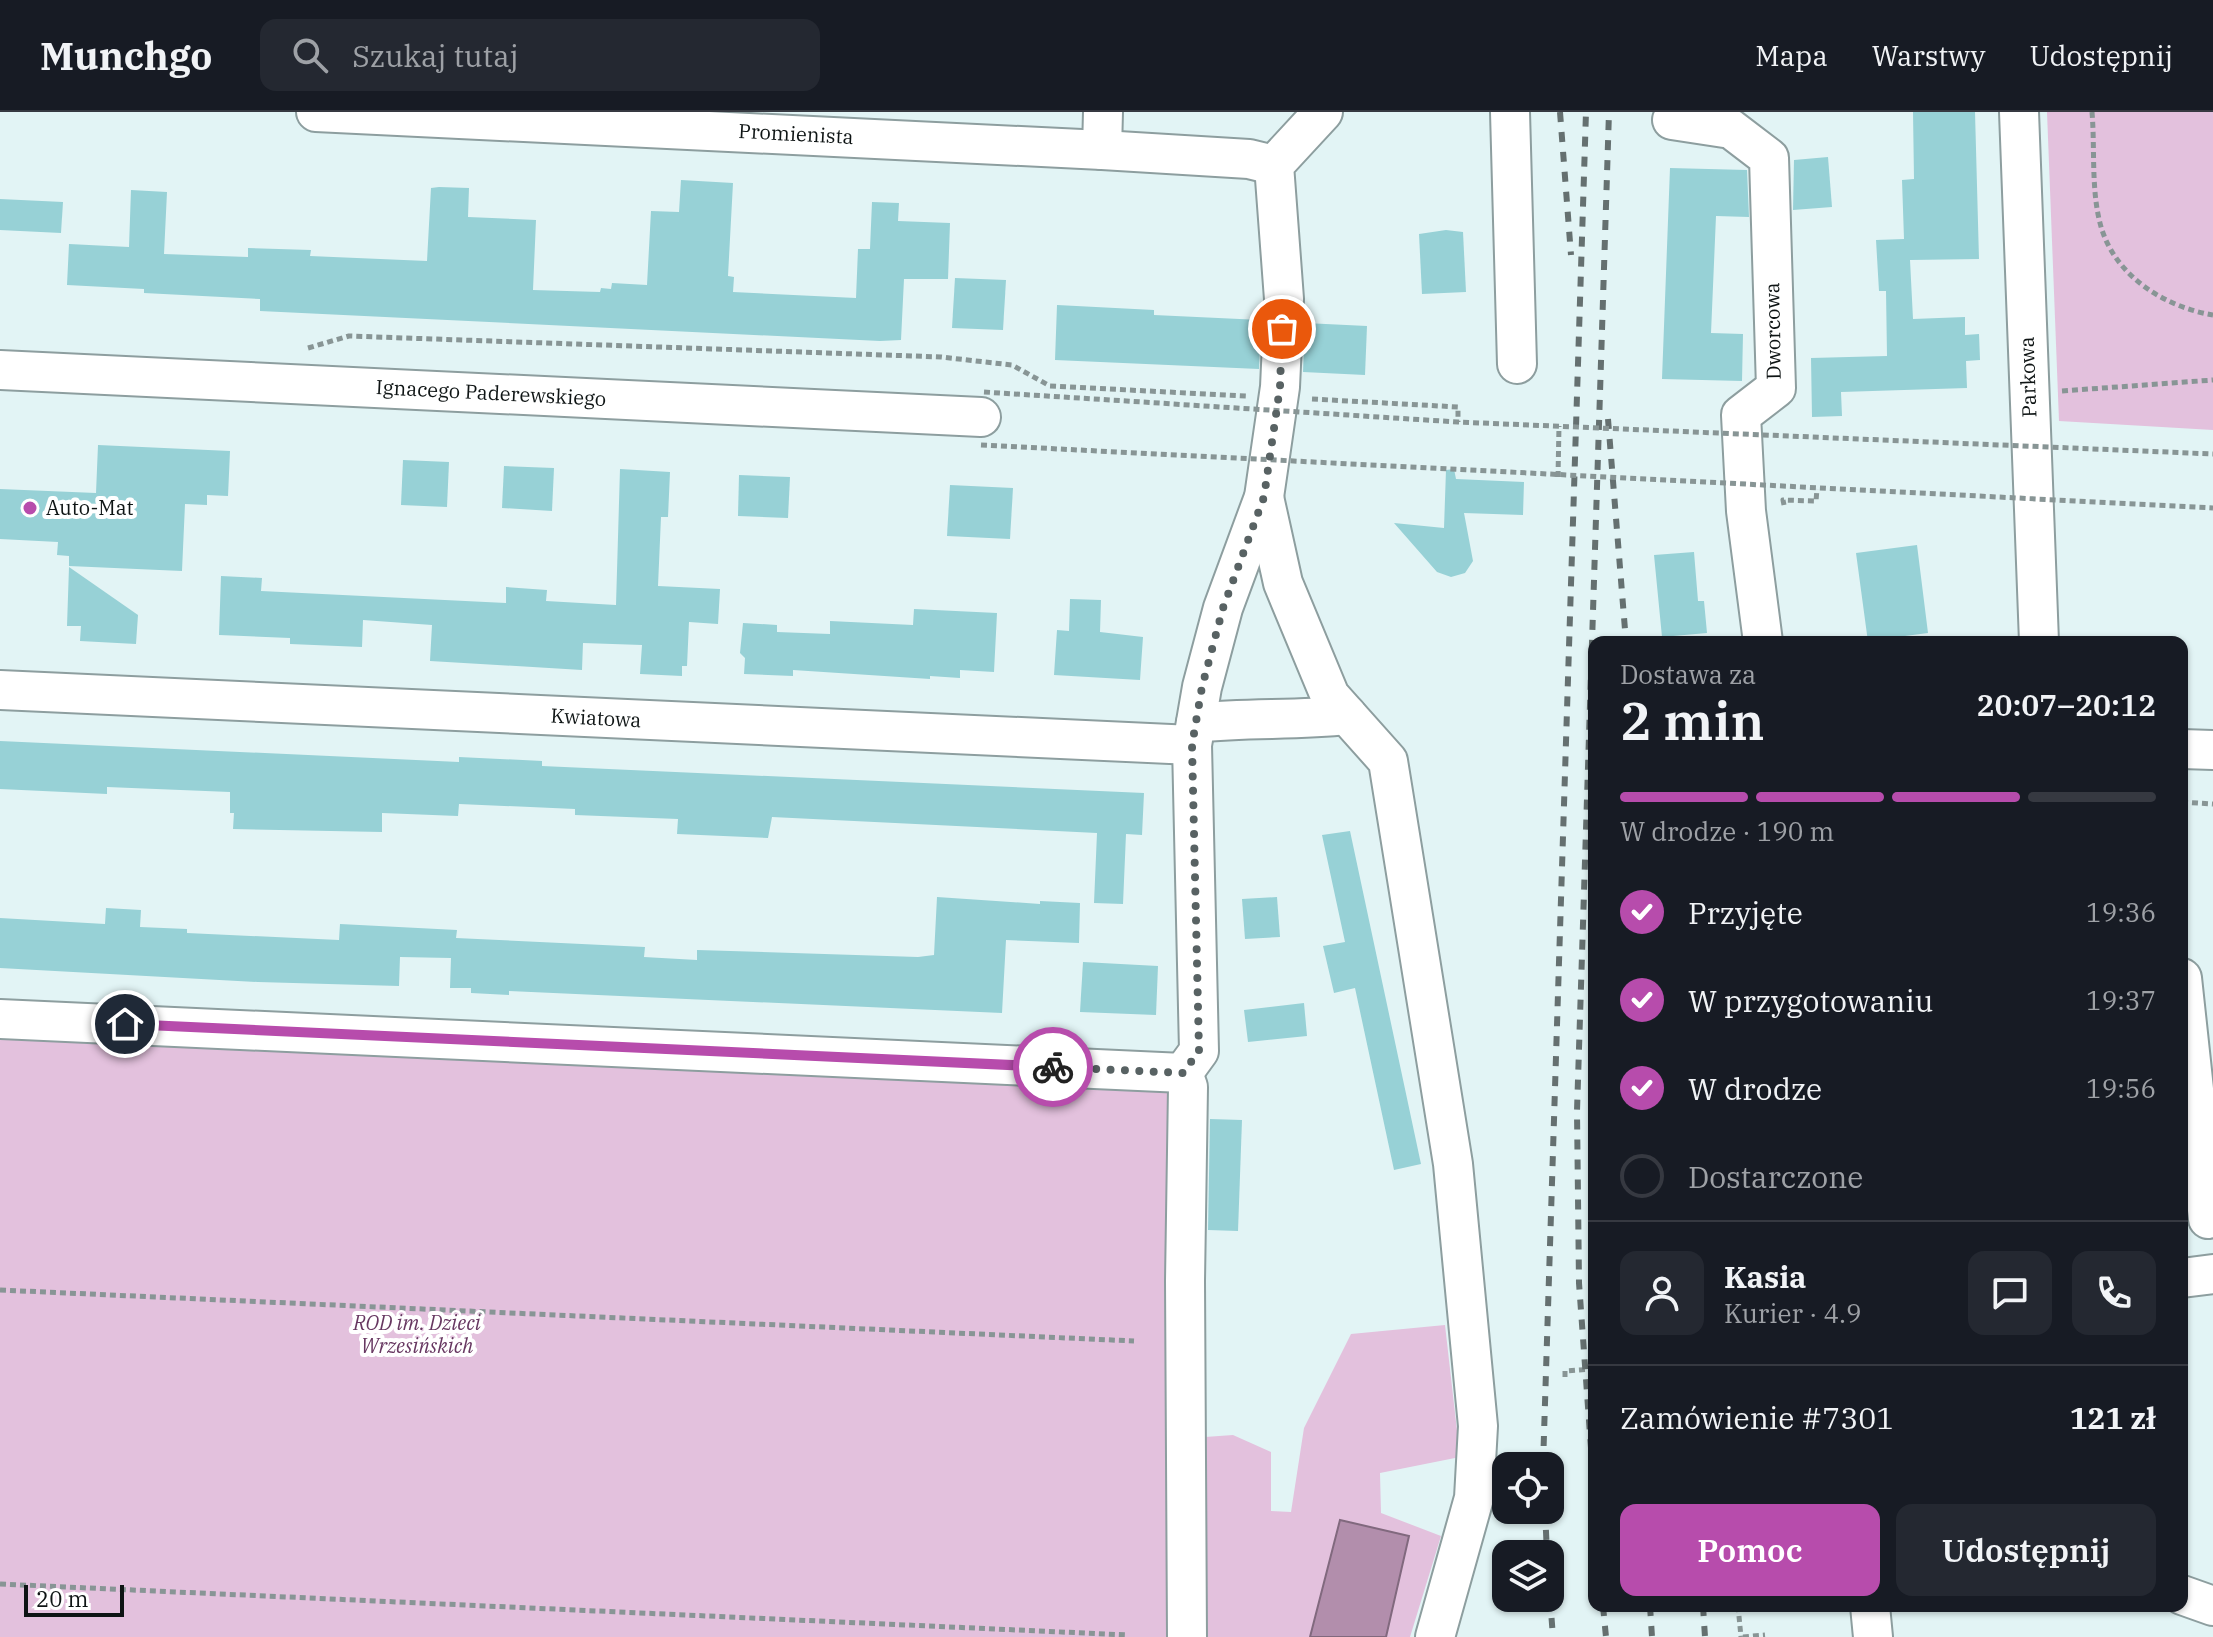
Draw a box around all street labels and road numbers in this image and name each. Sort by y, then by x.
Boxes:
street label: Promienista [738,117,854,150]
street label: Dworcowa [1758,282,1787,380]
street label: Parkowa [2013,336,2042,418]
street label: Ignacego Paderewskiego [375,373,607,412]
street label: Kwiatowa [550,702,642,733]

